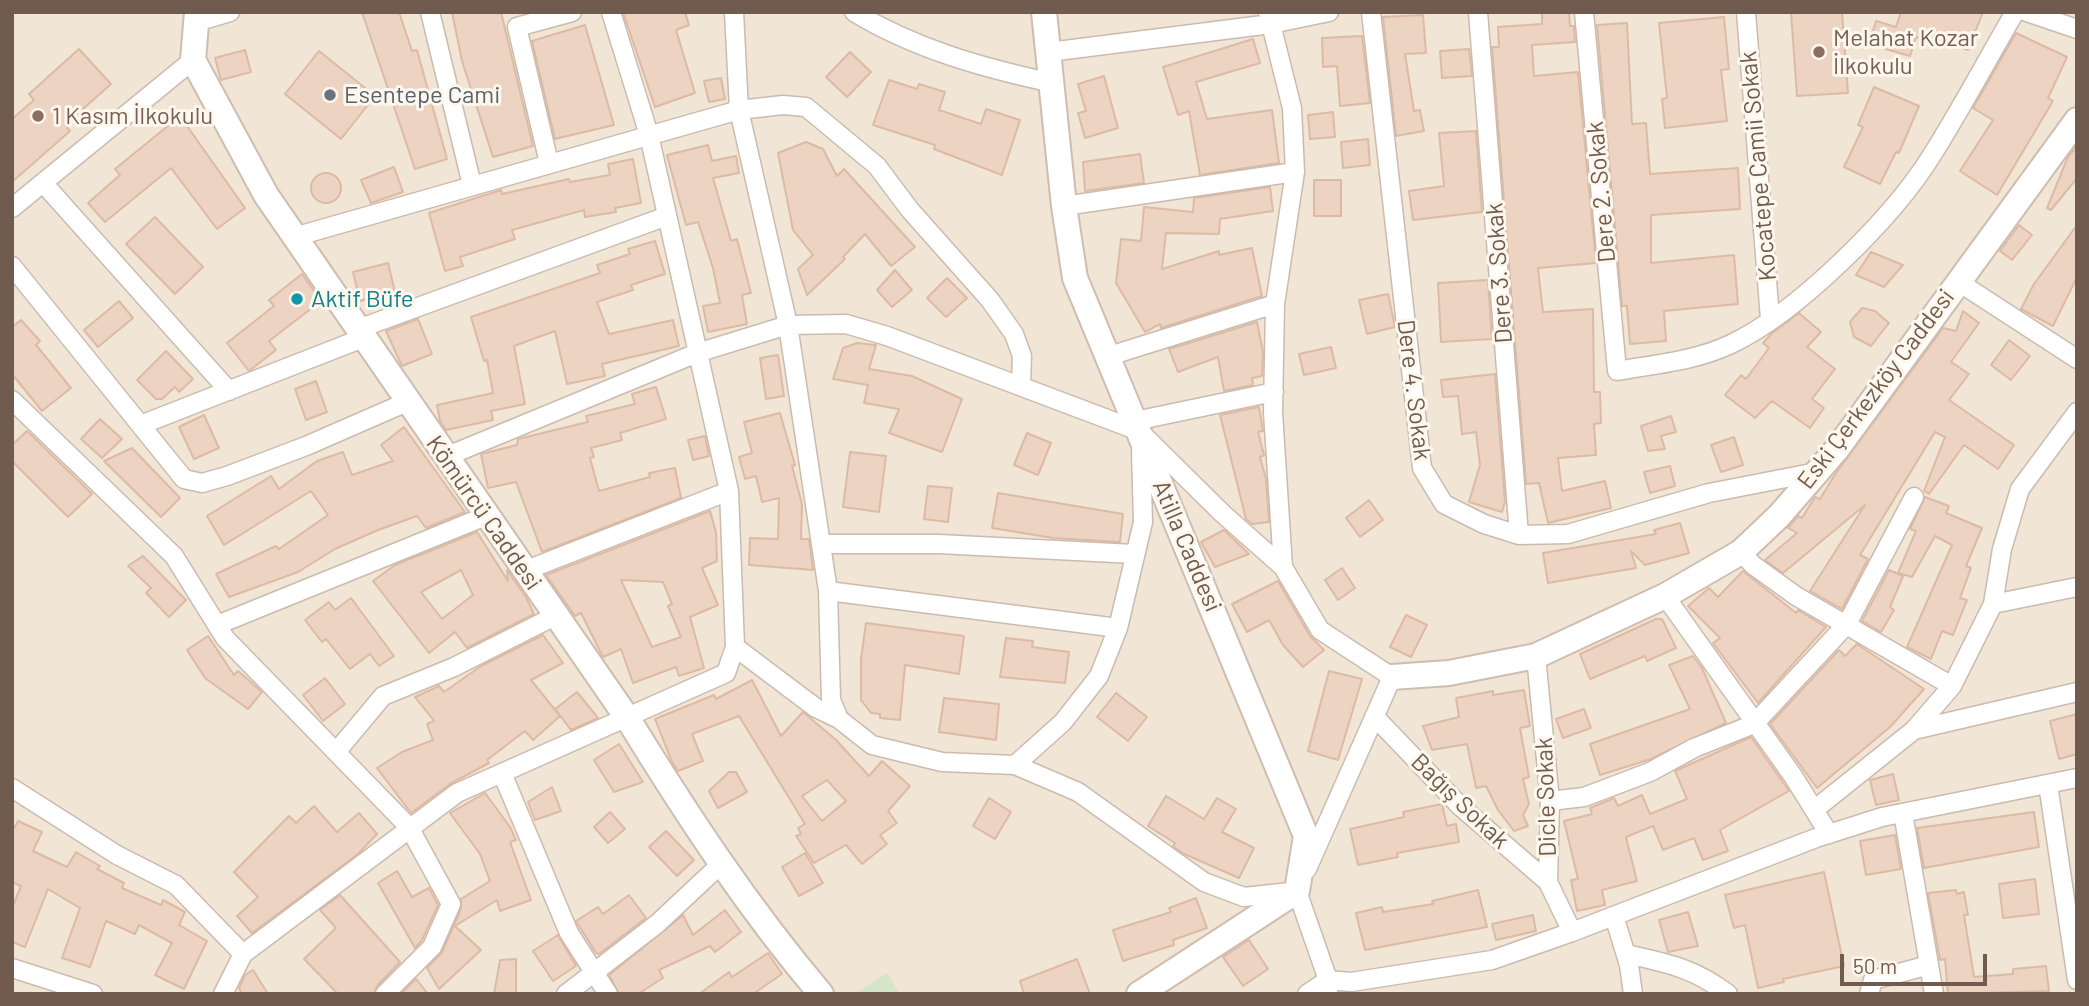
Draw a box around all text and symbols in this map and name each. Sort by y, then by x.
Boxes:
place label: Melahat Kozar İlkokulu [1833,24,1978,80]
marker: Melahat Kozar İlkokulu [1811,44,1827,60]
street label: Kocatepe Camii Sokak [1734,50,1782,282]
place label: Esentepe Cami [344,81,500,109]
marker: Esentepe Cami [322,87,338,103]
place label: 1 Kasım İlkokulu [52,102,213,130]
marker: 1 Kasım İlkokulu [30,108,46,124]
street label: Dere 2. Sokak [1580,120,1622,264]
street label: Dere 3. Sokak [1480,202,1518,344]
street label: Eski Çerkezköy Caddesi [1791,283,1961,495]
place label: Aktif Büfe [311,285,414,313]
marker: Aktif Büfe [289,291,305,307]
street label: Dere 4. Sokak [1391,318,1437,462]
street label: Kömürcü Caddesi [420,430,548,596]
street label: Atilla Caddesi [1146,476,1228,616]
street label: Dicle Sokak [1530,737,1562,857]
street label: Bağış Sokak [1405,747,1515,855]
scale bar [1844,940,1991,984]
text: 50 m [1853,953,1897,978]

